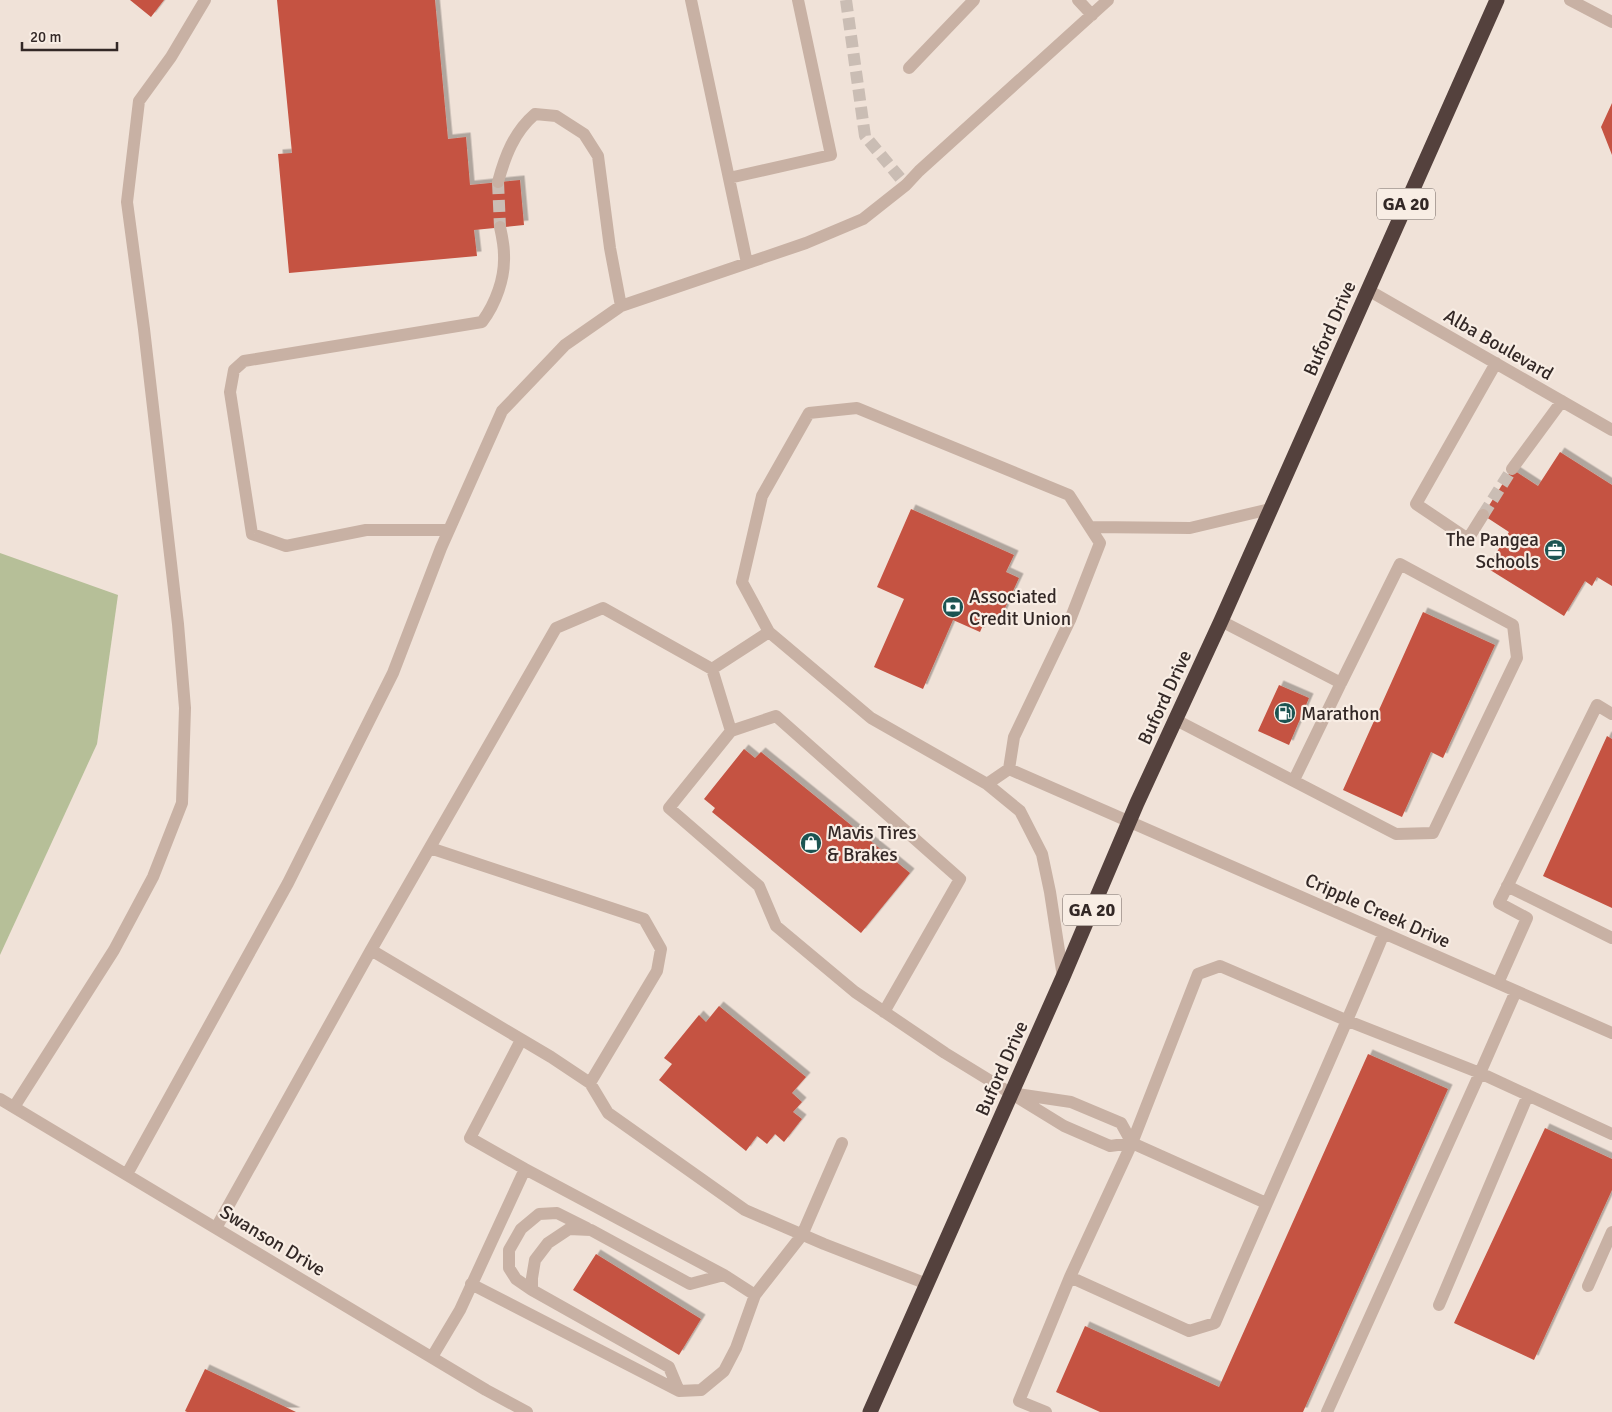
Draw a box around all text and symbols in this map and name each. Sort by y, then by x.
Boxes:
scale bar [22,20,118,52]
text: 20 m [30,28,61,46]
road number: GA 20 [1377,188,1435,220]
street label: Buford Drive [1298,277,1362,380]
street label: Alba Boulevard [1439,304,1558,386]
place label: The Pangea Schools [1446,528,1539,574]
office icon: The Pangea Schools [1543,538,1567,562]
place label: Associated Credit Union [969,585,1071,631]
bank icon: Associated Credit Union [941,595,965,619]
street label: Buford Drive [1133,646,1197,749]
fuel station icon: Marathon [1273,701,1297,725]
place label: Marathon [1301,702,1380,726]
place label: Mavis Tires & Brakes [827,821,917,867]
shop icon: Mavis Tires & Brakes [799,831,823,855]
street label: Cripple Creek Drive [1301,868,1454,954]
road number: GA 20 [1063,894,1121,926]
street label: Buford Drive [970,1017,1034,1120]
street label: Swanson Drive [215,1200,330,1282]

